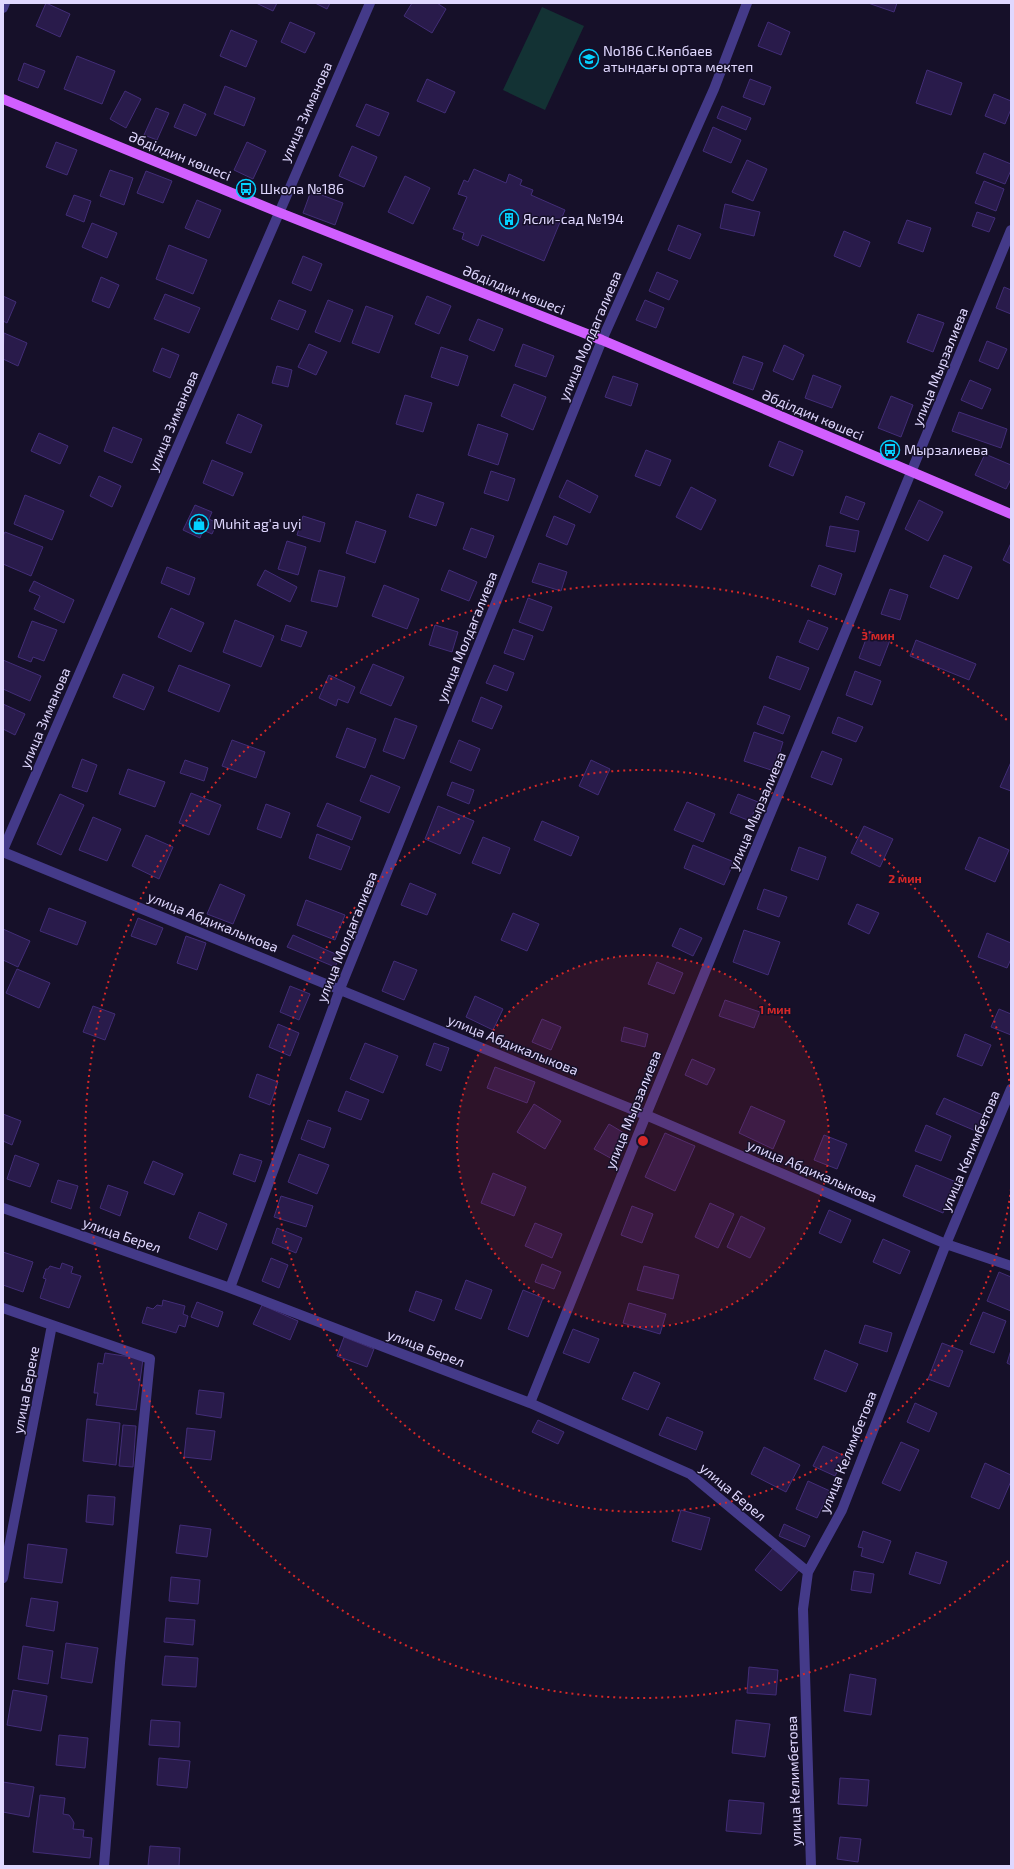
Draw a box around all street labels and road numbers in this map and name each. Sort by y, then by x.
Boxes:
street label: улица Зиманова [276,59,335,165]
street label: Әбділдин көшесі [127,127,234,184]
street label: Әбділдин көшесі [461,261,568,318]
street label: улица Молдагалиева [554,268,625,403]
street label: улица Мырзалиева [908,305,971,429]
street label: улица Зиманова [144,368,201,474]
street label: Әбділдин көшесі [760,386,866,444]
street label: улица Молдагалиева [433,569,501,705]
street label: улица Зиманова [16,665,73,771]
street label: улица Мырзалиева [724,749,789,872]
street label: улица Молдагалиева [313,869,381,1005]
street label: улица Абдикалыкова [145,888,281,956]
street label: улица Абдикалыкова [445,1011,581,1079]
street label: улица Мырзалиева [601,1048,664,1172]
street label: улица Келимбетова [936,1088,1003,1214]
street label: улица Абдикалыкова [745,1135,880,1206]
street label: улица Берел [81,1213,164,1256]
street label: улица Берел [385,1325,467,1370]
street label: улица Береке [9,1345,42,1435]
street label: улица Келимбетова [815,1388,880,1515]
street label: улица Берел [697,1459,770,1524]
street label: улица Келимбетова [783,1716,804,1846]

